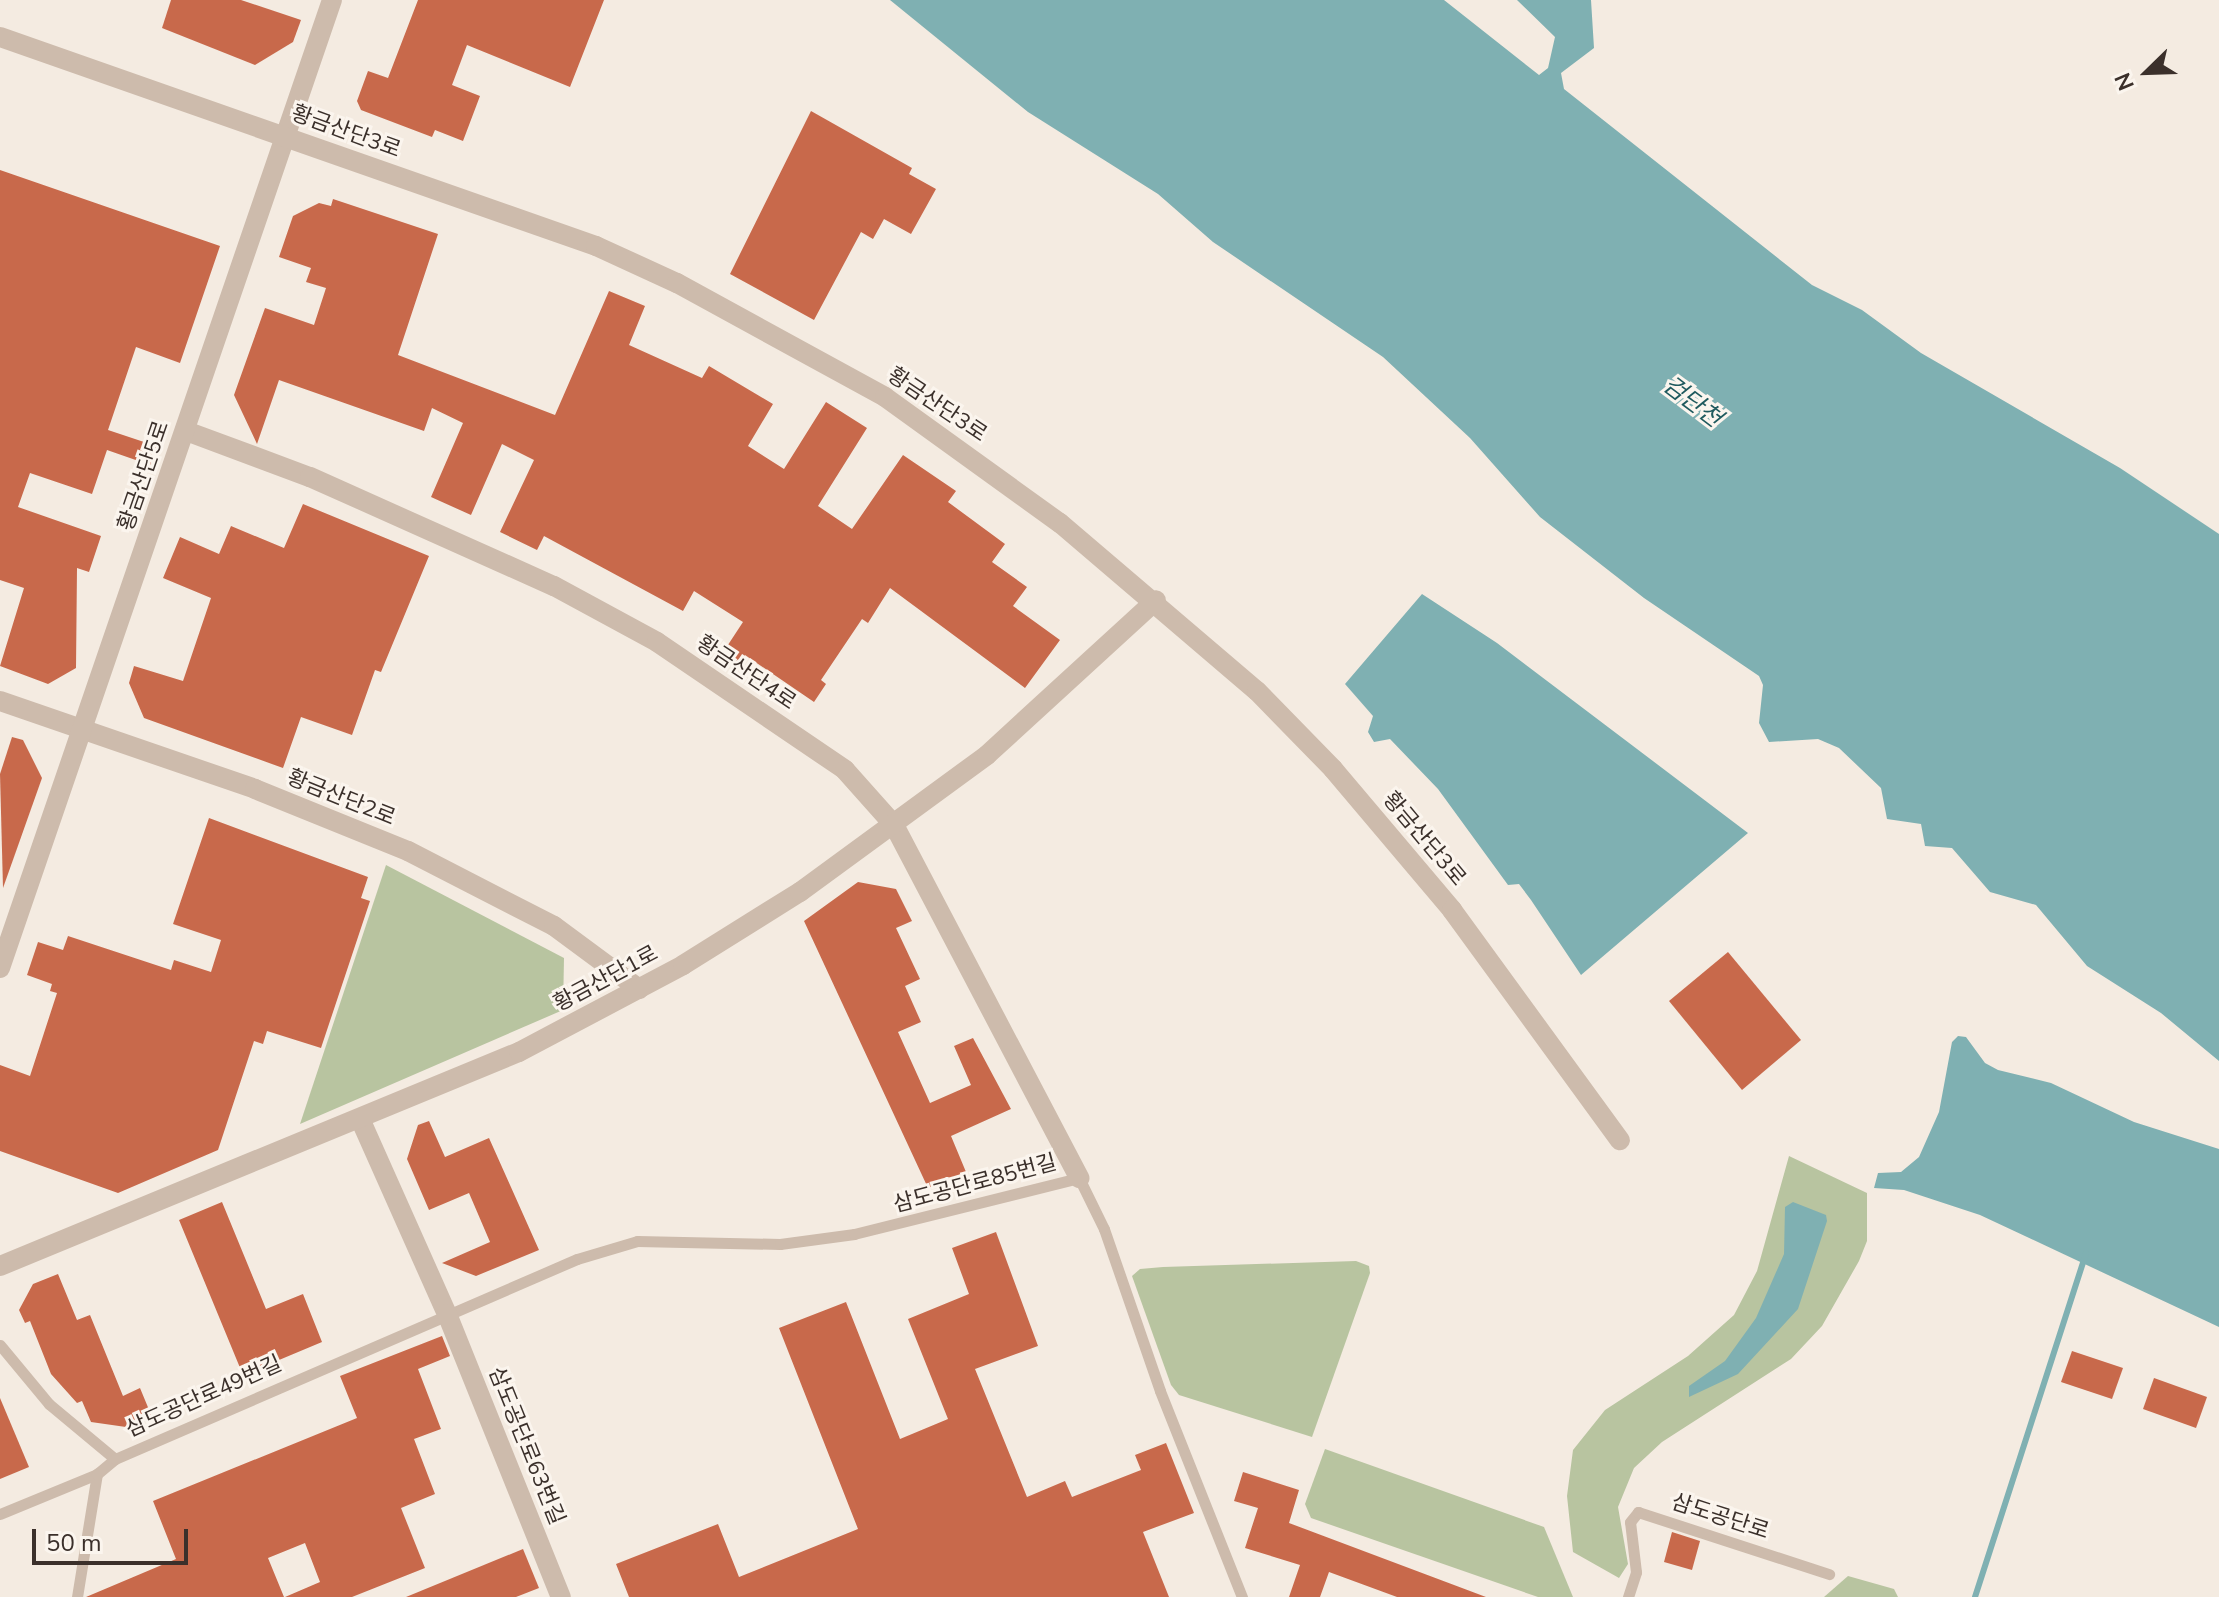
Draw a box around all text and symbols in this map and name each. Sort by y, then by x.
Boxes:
north arrow [2107,32,2187,112]
text: N [2108,68,2142,95]
street label: 황금산단3로 [288,100,404,164]
street label: 황금산단3로 [882,362,992,448]
water label: 검단천 [1657,371,1727,433]
street label: 황금산단5로 [113,418,175,534]
street label: 황금산단4로 [691,630,801,716]
street label: 황금산단2로 [283,764,399,832]
street label: 황금산단3로 [1377,787,1471,891]
street label: 황금산단1로 [549,940,663,1018]
street label: 삼도공단로85번길 [890,1149,1060,1219]
street label: 삼도공단로49번길 [122,1351,286,1443]
street label: 삼도공단로63번길 [482,1363,570,1529]
street label: 삼도공단로 [1668,1489,1772,1545]
scale bar [36,1513,192,1563]
text: 50 m [46,1527,102,1559]

